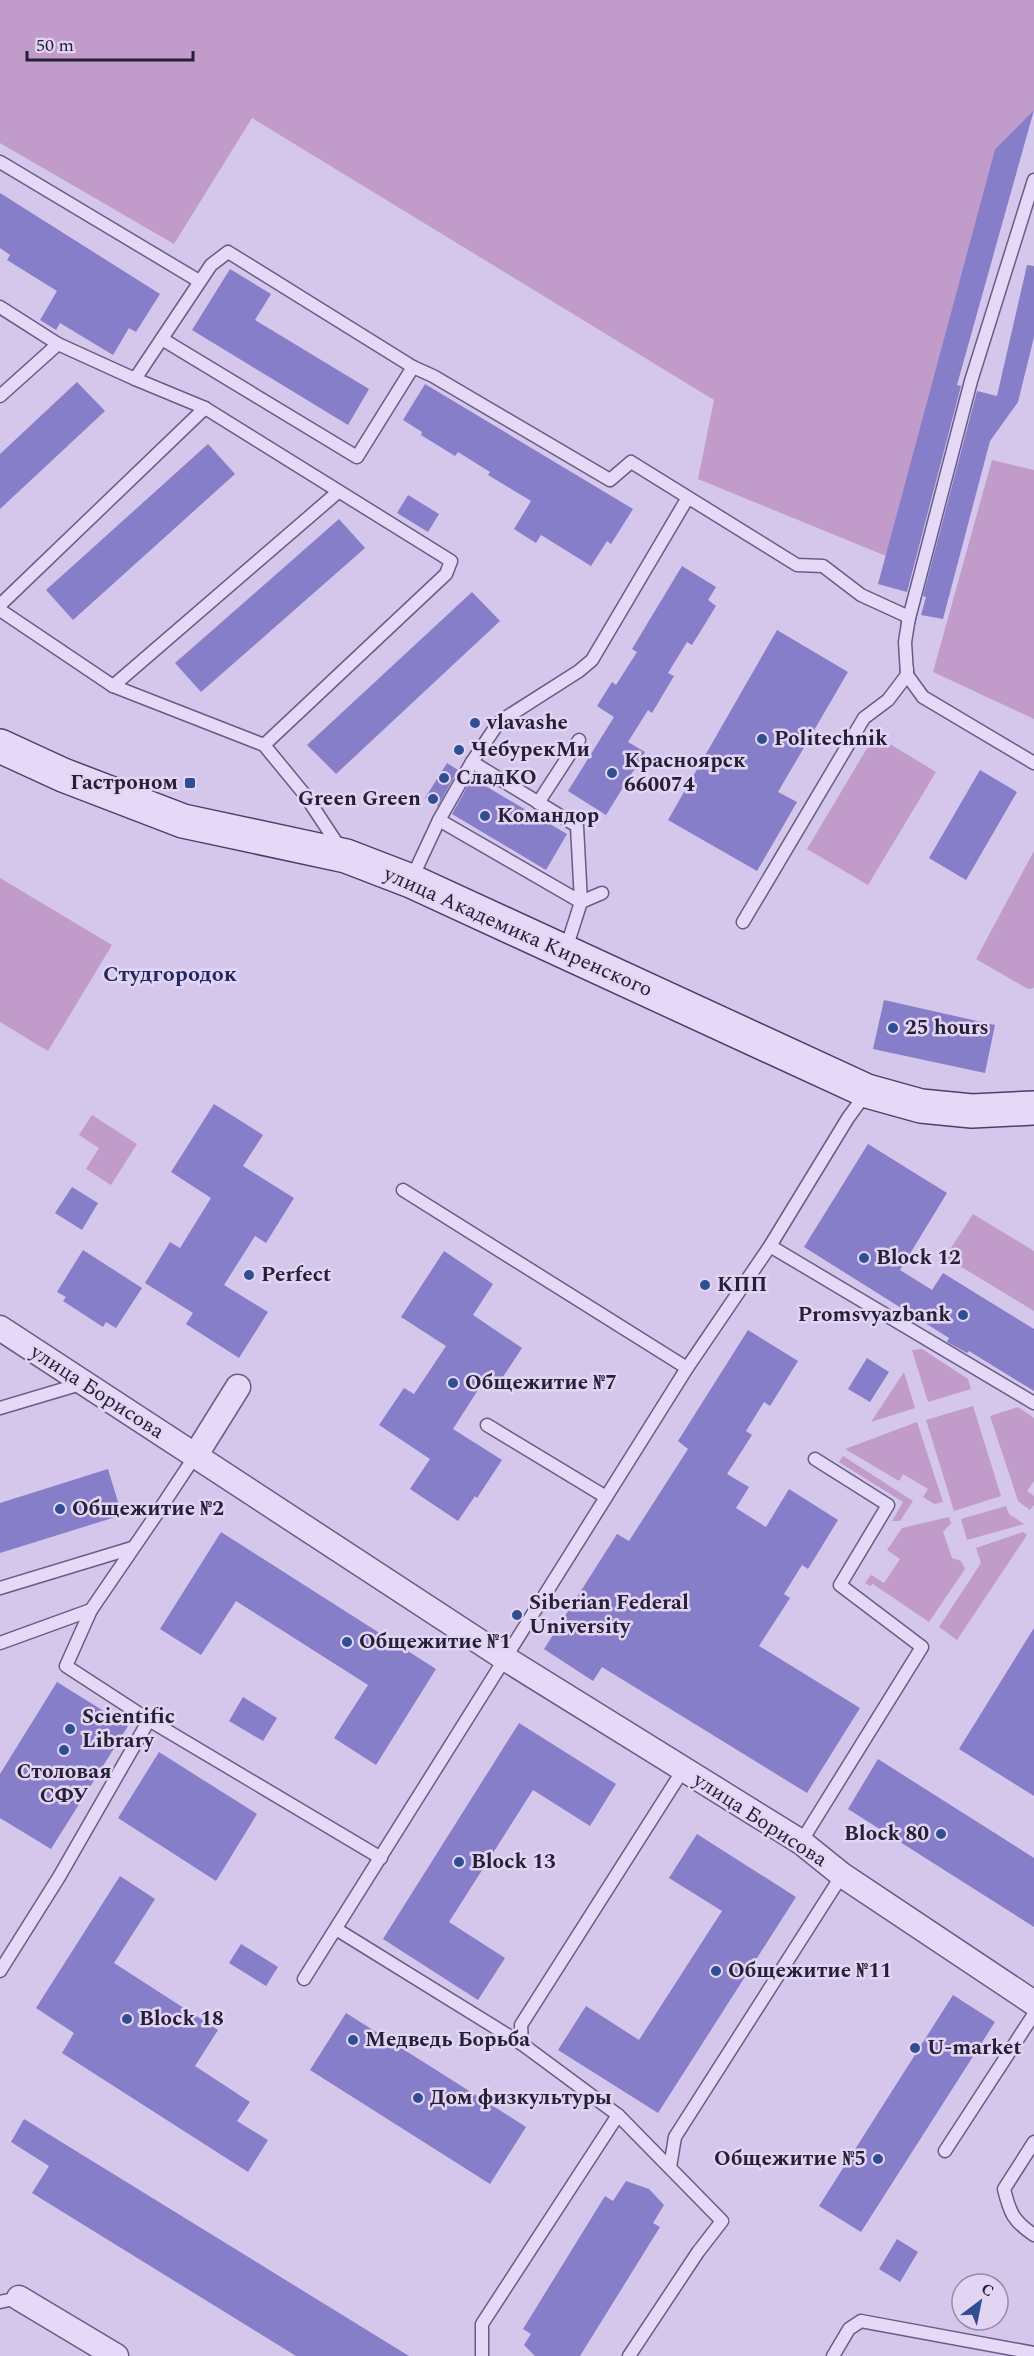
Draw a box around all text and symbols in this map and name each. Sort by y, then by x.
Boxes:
scale bar [27,24,194,62]
text: 50 m [36,32,74,59]
place label: vlavashe [486,707,568,739]
marker: vlavashe [468,716,482,730]
place label: Politechnik [774,723,888,755]
marker: Politechnik [755,732,769,746]
place label: ЧебурекМи [471,734,590,766]
marker: ЧебурекМи [452,743,466,757]
place label: Красноярск 660074 [624,745,746,801]
place label: СладКО [456,762,537,794]
marker: Красноярск 660074 [605,766,619,780]
place label: Гастроном [70,767,178,799]
marker: СладКО [437,771,451,785]
marker: Гастроном [183,776,197,790]
place label: Green Green [298,783,421,815]
marker: Green Green [426,792,440,806]
place label: Командор [497,800,599,832]
marker: Командор [478,809,492,823]
street label: улица Академика Киренского [378,858,657,1006]
district label: Студгородок [103,958,238,991]
place label: 25 hours [905,1012,989,1044]
marker: 25 hours [886,1021,900,1035]
place label: Block 12 [876,1242,961,1274]
marker: Block 12 [857,1251,871,1265]
place label: Perfect [261,1259,331,1291]
marker: Perfect [242,1268,256,1282]
place label: КПП [717,1269,767,1301]
marker: КПП [698,1278,712,1292]
place label: Promsvyazbank [798,1299,951,1331]
marker: Promsvyazbank [956,1308,970,1322]
street label: улица Борисова [23,1336,171,1448]
place label: Общежитие №7 [465,1367,617,1399]
marker: Общежитие №7 [446,1376,460,1390]
place label: Общежитие №2 [72,1493,224,1525]
marker: Общежитие №2 [53,1502,67,1516]
place label: Siberian Federal University [529,1587,689,1643]
marker: Siberian Federal University [510,1608,524,1622]
place label: Общежитие №1 [359,1626,511,1658]
marker: Общежитие №1 [340,1635,354,1649]
place label: Scientific Library [82,1701,175,1757]
marker: Scientific Library [63,1722,77,1736]
marker: Столовая СФУ [57,1743,71,1757]
place label: Столовая СФУ [16,1756,112,1812]
street label: улица Борисова [686,1764,834,1876]
place label: Block 80 [844,1818,929,1850]
marker: Block 80 [934,1827,948,1841]
place label: Block 13 [471,1846,556,1878]
marker: Block 13 [452,1855,466,1869]
place label: Общежитие №11 [728,1955,892,1987]
marker: Общежитие №11 [709,1964,723,1978]
place label: Block 18 [139,2003,224,2035]
marker: Block 18 [120,2012,134,2026]
place label: Медведь Борьба [365,2024,530,2056]
place label: U-market [927,2032,1022,2064]
marker: Медведь Борьба [346,2033,360,2047]
marker: U-market [908,2041,922,2055]
place label: Дом физкультуры [430,2082,612,2114]
marker: Дом физкультуры [411,2091,425,2105]
place label: Общежитие №5 [714,2143,866,2175]
marker: Общежитие №5 [871,2152,885,2166]
north arrow [950,2272,1010,2332]
text: С [976,2277,999,2303]

